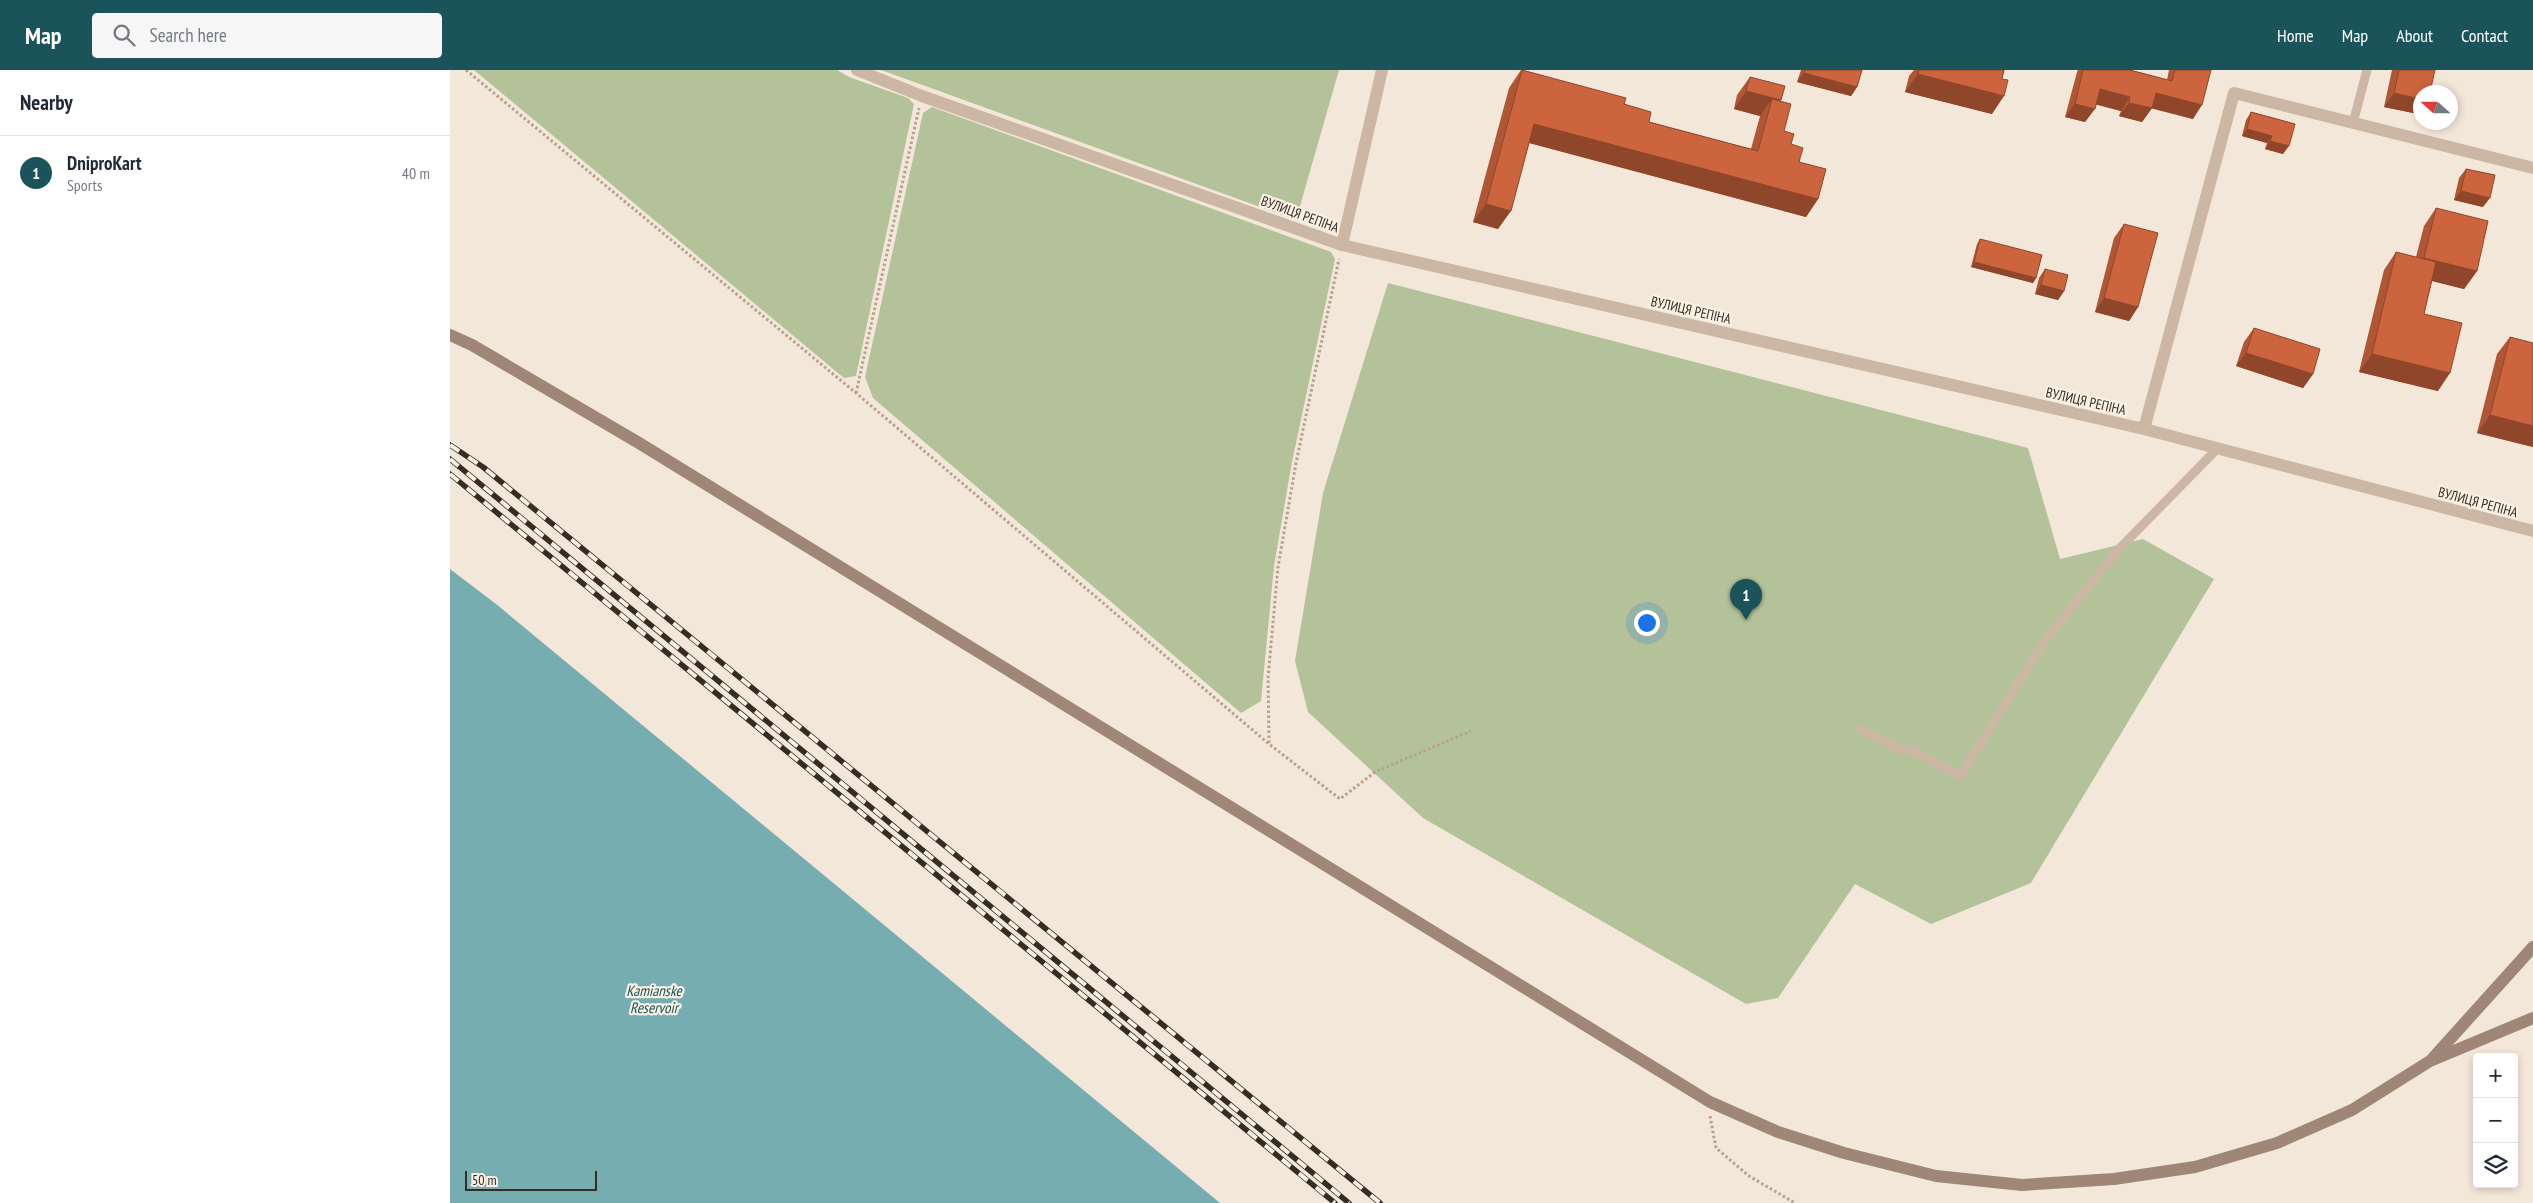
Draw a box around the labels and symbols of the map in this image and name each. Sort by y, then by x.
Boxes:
north arrow [2413,85,2458,130]
street label: ВУЛИЦЯ РЕПІНА [1259,192,1342,237]
street label: ВУЛИЦЯ РЕПІНА [1649,292,1733,328]
street label: ВУЛИЦЯ РЕПІНА [2044,383,2128,419]
street label: ВУЛИЦЯ РЕПІНА [2436,483,2520,521]
pin: 1 [1730,579,1762,620]
your location [1634,610,1660,636]
water label: Kamianske Reservoir [626,981,683,1017]
scale bar [465,1168,598,1191]

